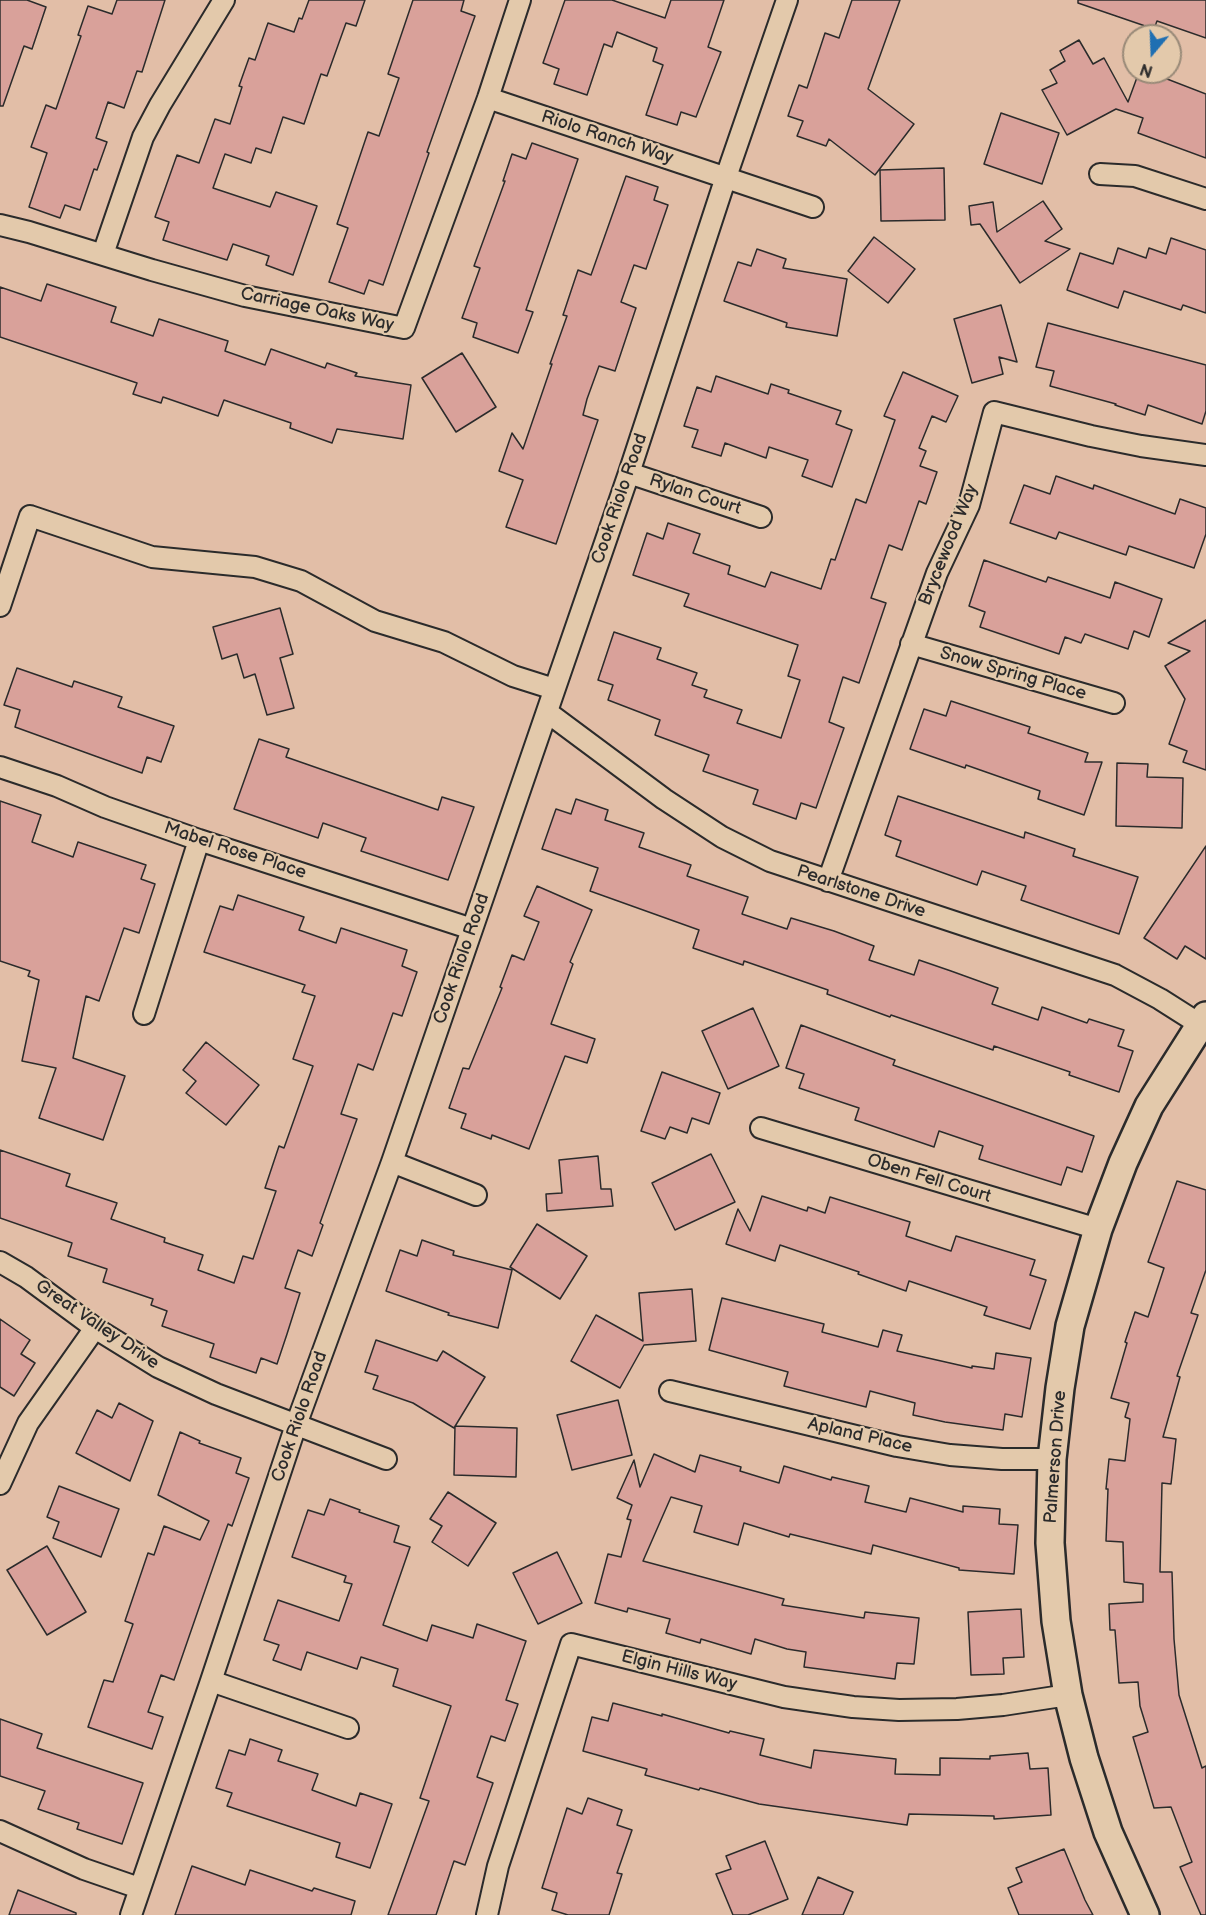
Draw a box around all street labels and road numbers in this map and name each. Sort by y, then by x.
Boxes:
street label: Riolo Ranch Way [538,106,676,170]
street label: Carriage Oaks Way [238,283,396,337]
street label: Cook Riolo Road [588,431,652,567]
street label: Rylan Court [646,470,744,520]
street label: Brycewood Way [915,481,983,609]
street label: Snow Spring Place [937,643,1089,705]
street label: Mabel Rose Place [161,818,309,884]
street label: Pearlstone Drive [794,861,928,923]
street label: Cook Riolo Road [430,891,494,1027]
street label: Oben Fell Court [864,1150,994,1208]
street label: Great Valley Drive [31,1276,163,1374]
street label: Cook Riolo Road [268,1349,332,1485]
street label: Palmerson Drive [1041,1390,1071,1524]
street label: Apland Place [806,1413,914,1459]
street label: Elgin Hills Way [619,1646,739,1696]

